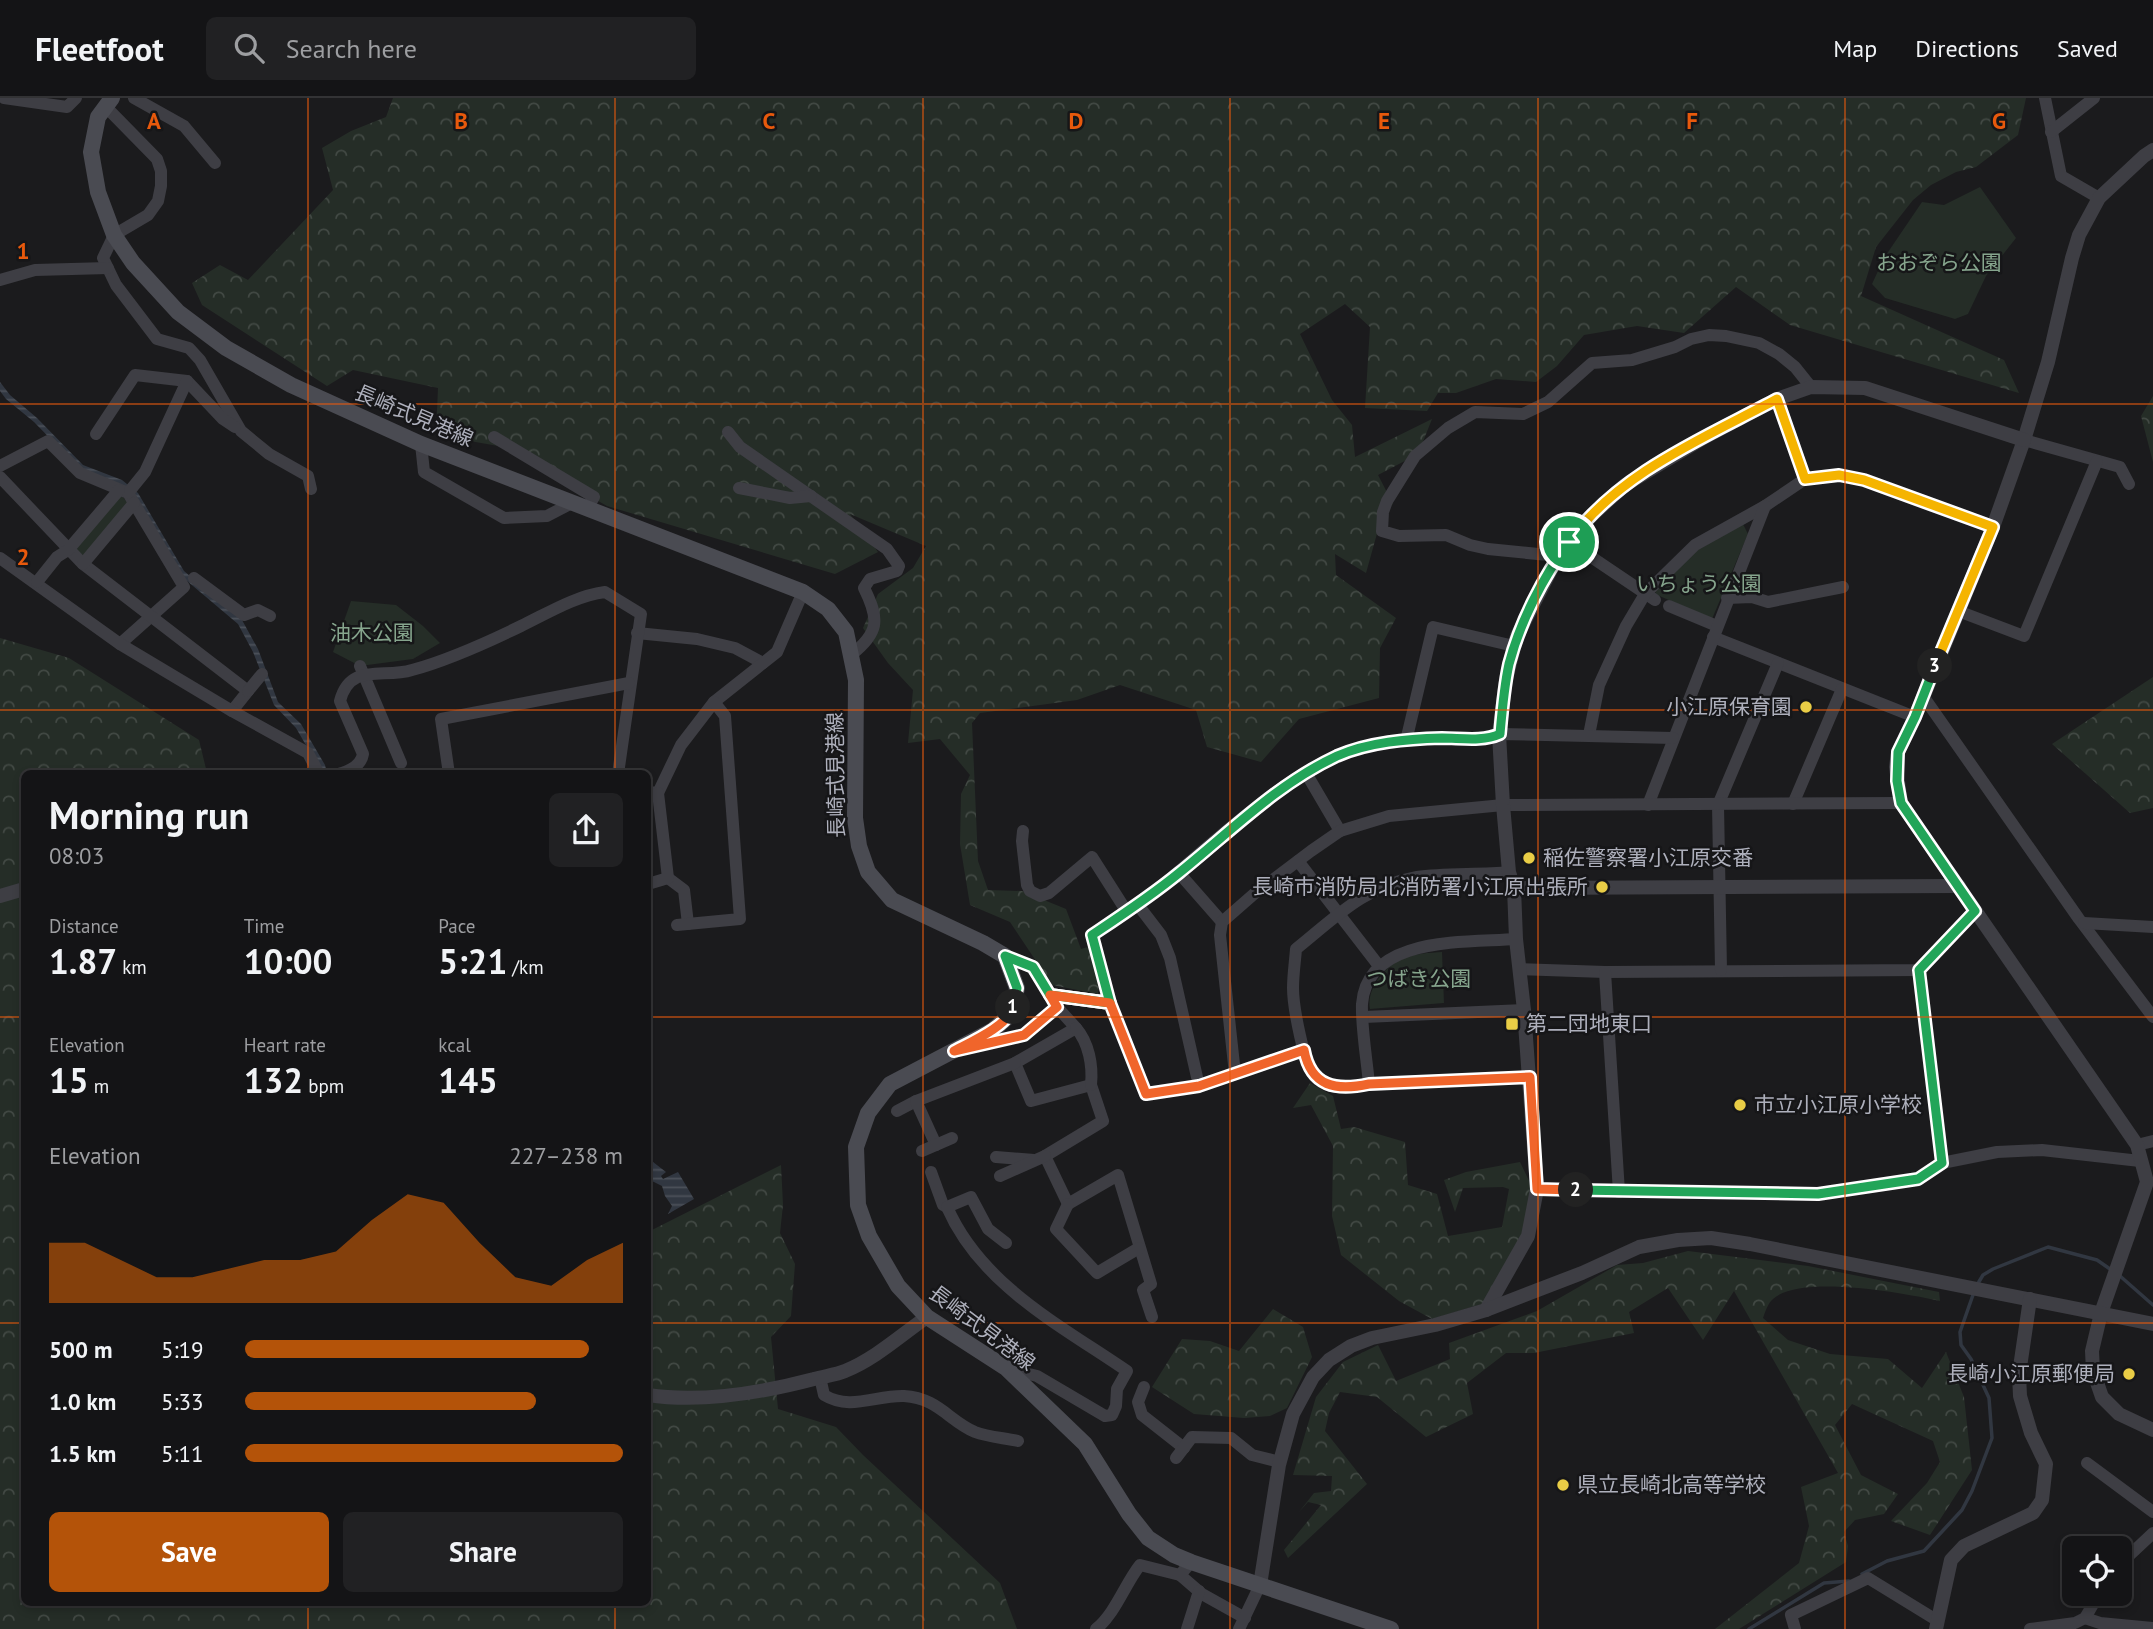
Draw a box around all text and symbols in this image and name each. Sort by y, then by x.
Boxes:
search box [206,17,696,80]
text: Fleetfoot [35,27,164,70]
icon: search [230,29,268,67]
text: Search here [286,32,417,65]
text: Map [1833,33,1877,64]
text: Directions [1915,33,2019,64]
text: Saved [2057,33,2118,64]
text: A [147,106,161,135]
text: B [454,106,468,135]
text: C [763,106,776,135]
text: D [1069,106,1083,135]
text: E [1378,106,1390,135]
text: F [1686,106,1698,135]
text: G [1992,106,2006,135]
text: 1 [16,236,30,265]
park label: おおぞら公園 [1876,249,2002,276]
street label: 長崎式見港線 [351,378,477,453]
pin [1539,512,1599,572]
icon: arrive [1550,523,1588,561]
text: 2 [16,542,30,571]
park label: いちょう公園 [1636,570,1762,597]
park label: 油木公園 [330,619,414,646]
pin: 3 [1918,648,1952,684]
text: 3 [1929,653,1940,677]
place label: 小江原保育園 [1666,693,1792,720]
marker: 小江原保育園 [1798,699,1814,715]
street label: 長崎式見港線 [821,712,850,838]
text: Morning run [49,790,249,839]
button: share [549,793,623,867]
text: 08:03 [49,841,104,870]
place label: 稲佐警察署小江原交番 [1543,844,1753,871]
marker: 稲佐警察署小江原交番 [1521,850,1537,866]
place label: 長崎市消防局北消防署小江原出張所 [1252,873,1588,900]
marker: 長崎市消防局北消防署小江原出張所 [1594,879,1610,895]
text: Distance [49,914,119,938]
text: Time [244,914,284,938]
text: Pace [438,914,476,938]
text: 1.87 [49,938,117,984]
text: 10:00 [244,938,332,984]
text: 5:21 [438,938,507,984]
text: km [117,955,147,979]
text: /km [507,955,544,979]
park label: つばき公園 [1367,965,1472,992]
pin: 1 [996,990,1030,1024]
text: 1 [1007,994,1018,1018]
place label: 第二団地東口 [1526,1010,1652,1037]
marker: 第二団地東口 [1504,1016,1520,1032]
text: Elevation [49,1033,125,1057]
text: Heart rate [244,1033,326,1057]
text: kcal [438,1033,471,1057]
text: 15 [49,1057,89,1103]
text: 132 [244,1057,303,1103]
text: 145 [438,1057,498,1103]
text: m [89,1074,109,1098]
text: bpm [303,1074,344,1098]
place label: 市立小江原小学校 [1754,1091,1922,1118]
marker: 市立小江原小学校 [1732,1097,1748,1113]
text: Elevation [49,1141,141,1170]
text: 227–238 m [509,1141,623,1170]
pin: 2 [1558,1172,1594,1208]
text: 2 [1570,1177,1581,1201]
street label: 長崎式見港線 [924,1279,1041,1376]
text: 500 m [49,1335,112,1364]
text: 5:19 [161,1335,204,1364]
place label: 長崎小江原郵便局 [1947,1360,2115,1387]
marker: 長崎小江原郵便局 [2121,1366,2137,1382]
text: 1.0 km [49,1387,116,1416]
text: 5:33 [161,1387,204,1416]
text: 1.5 km [49,1439,116,1468]
text: 5:11 [161,1439,204,1468]
place label: 県立長崎北高等学校 [1577,1471,1766,1498]
marker: 県立長崎北高等学校 [1555,1477,1571,1493]
button: Save [49,1512,329,1592]
button: Share [343,1512,623,1592]
map controls [2062,1536,2132,1606]
button: locate [2062,1536,2132,1606]

